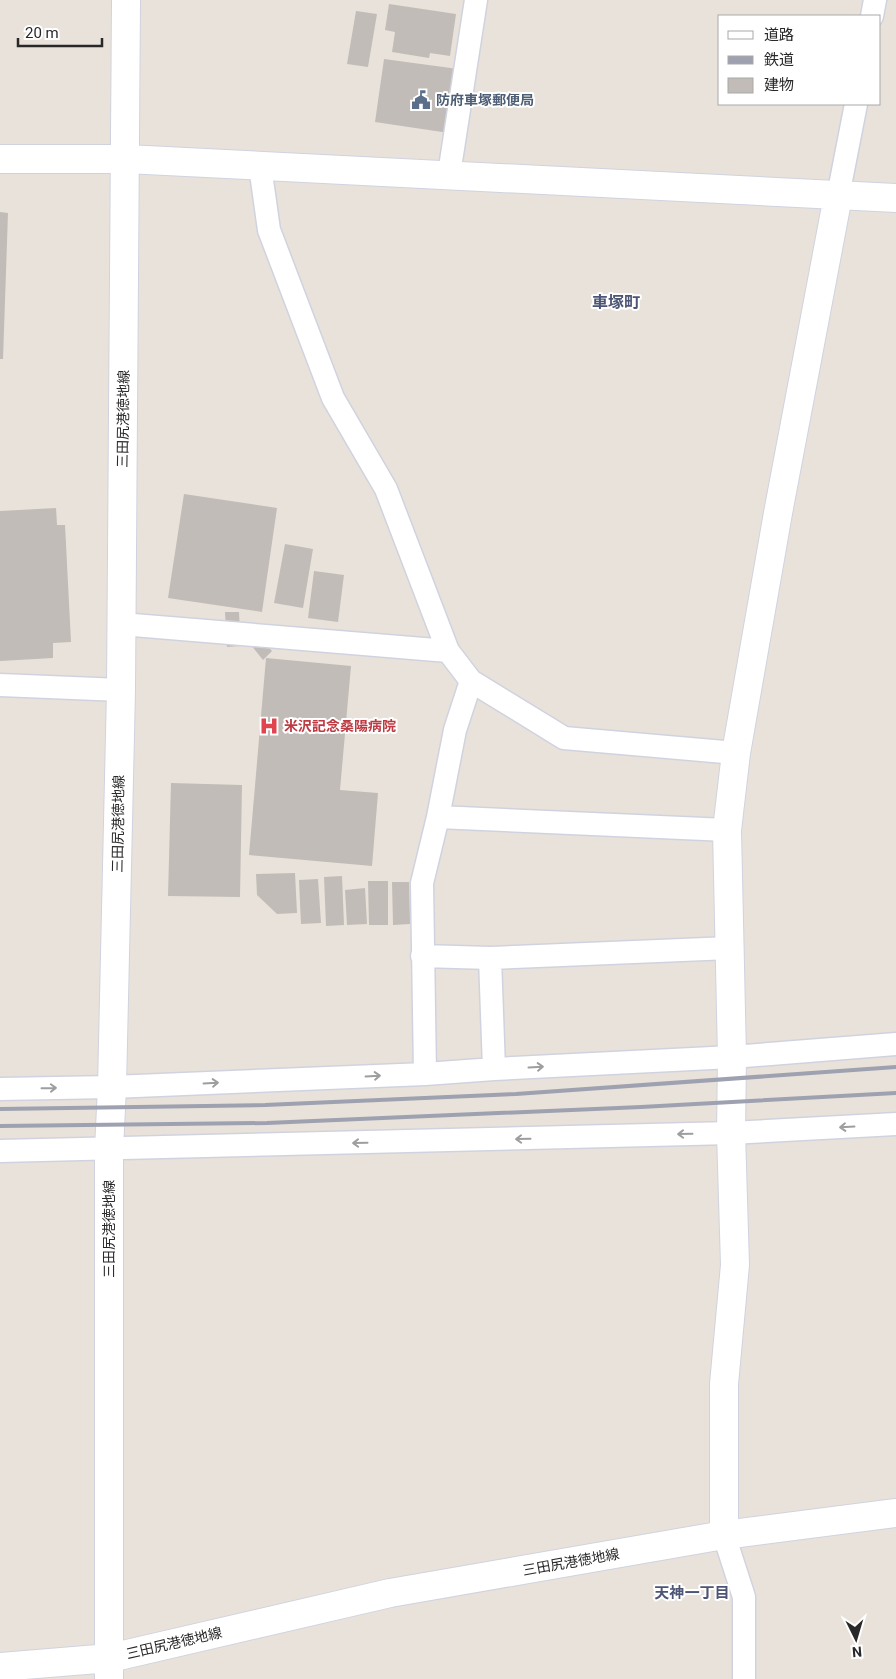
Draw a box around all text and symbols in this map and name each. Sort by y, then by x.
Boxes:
scale bar [18,15,101,47]
legend [718,15,881,105]
text: 20 m [25,24,59,42]
text: 道路 [764,26,794,44]
text: 鉄道 [764,51,794,69]
text: 建物 [764,76,794,94]
public building icon: 防府車塚郵便局 [410,89,432,111]
place label: 防府車塚郵便局 [436,92,534,108]
district label: 車塚町 [592,293,640,312]
street label: 三田尻港徳地線 [114,370,132,468]
hospital icon: 米沢記念桑陽病院 [258,715,280,737]
place label: 米沢記念桑陽病院 [284,718,396,734]
street label: 三田尻港徳地線 [109,775,127,873]
one-way arrow [527,1062,543,1071]
one-way arrow [365,1071,381,1080]
one-way arrow [202,1078,219,1088]
one-way arrow [40,1083,56,1093]
one-way arrow [840,1122,856,1132]
one-way arrow [677,1130,693,1139]
one-way arrow [515,1134,531,1143]
one-way arrow [352,1138,368,1147]
street label: 三田尻港徳地線 [101,1180,117,1278]
street label: 三田尻港徳地線 [521,1546,621,1578]
district label: 天神一丁目 [654,1584,730,1602]
north arrow [831,1614,881,1664]
street label: 三田尻港徳地線 [124,1624,224,1662]
text: N [852,1644,863,1660]

